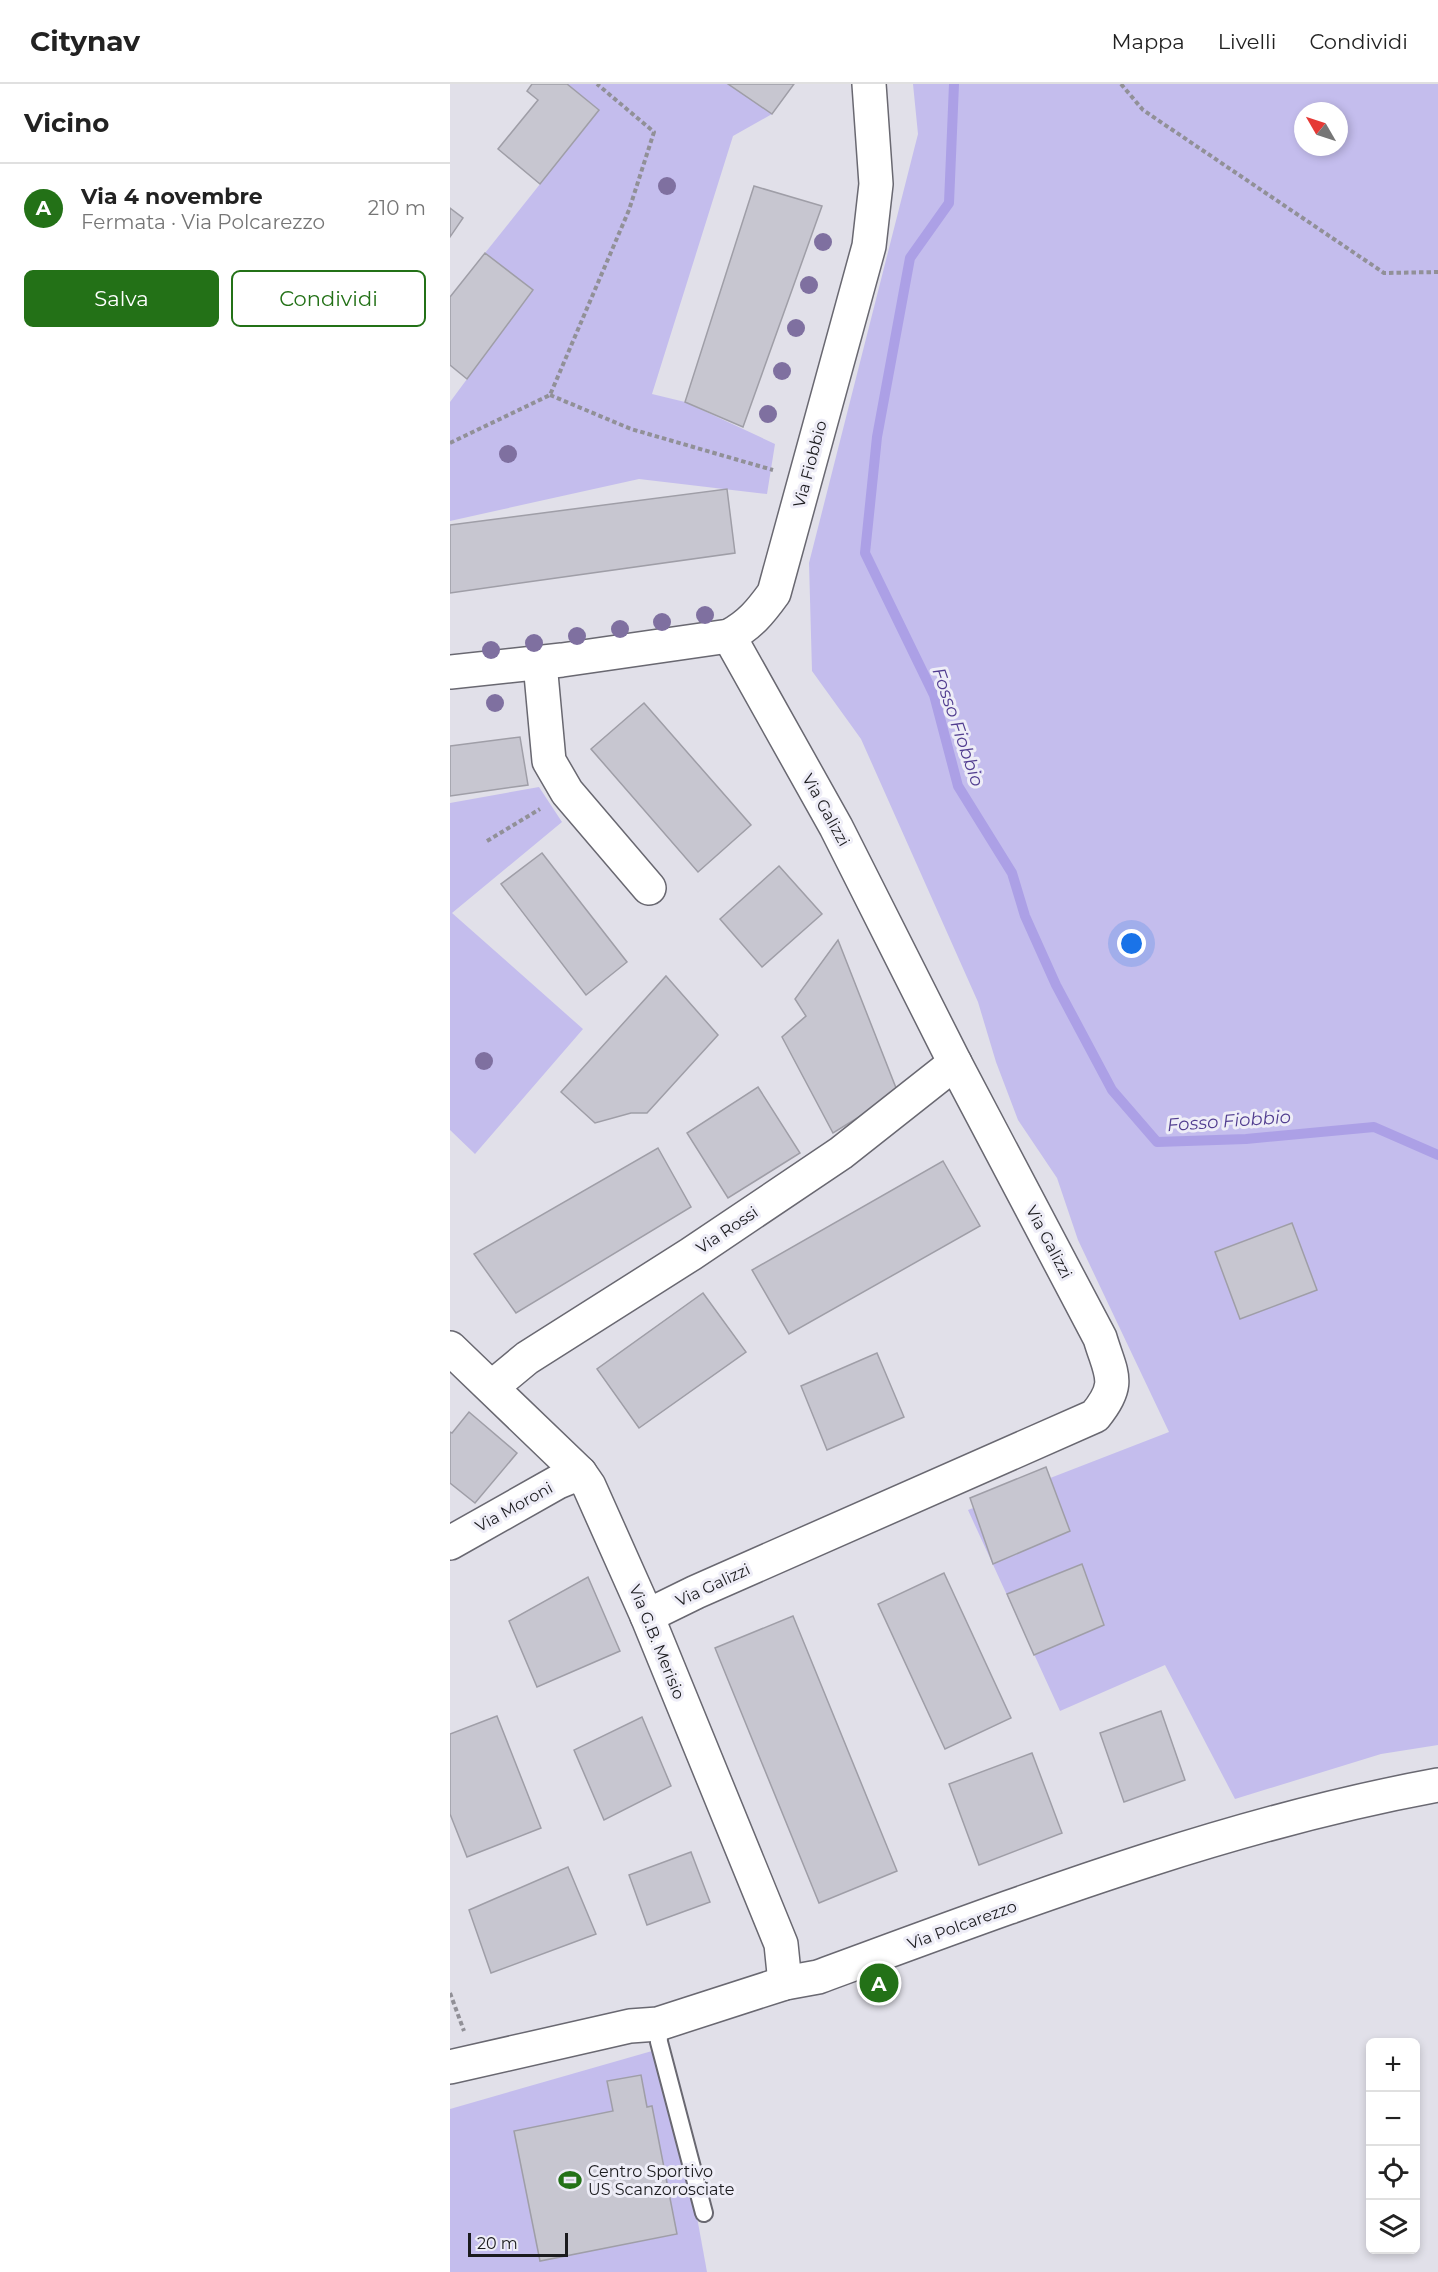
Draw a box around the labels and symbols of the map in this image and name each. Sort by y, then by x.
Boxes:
north arrow [1294,102,1348,156]
street label: Via Fiobbio [789,418,831,510]
water label: Fosso Fiobbio [927,665,989,789]
street label: Via Galizzi [798,770,854,850]
your location [1117,929,1146,958]
water label: Fosso Fiobbio [1166,1106,1292,1136]
street label: Via Rossi [693,1202,761,1258]
street label: Via Galizzi [1022,1202,1076,1282]
street label: Via Moroni [472,1478,556,1536]
street label: Via Galizzi [673,1560,753,1610]
street label: Via G.B. Merisio [625,1582,689,1702]
street label: Via Polcarezzo [905,1896,1019,1954]
pin: A [860,1960,898,2006]
place label: Centro Sportivo US Scanzorosciate [588,2162,734,2199]
sports icon: Centro Sportivo US Scanzorosciate [557,2167,583,2193]
scale bar [468,2230,568,2258]

